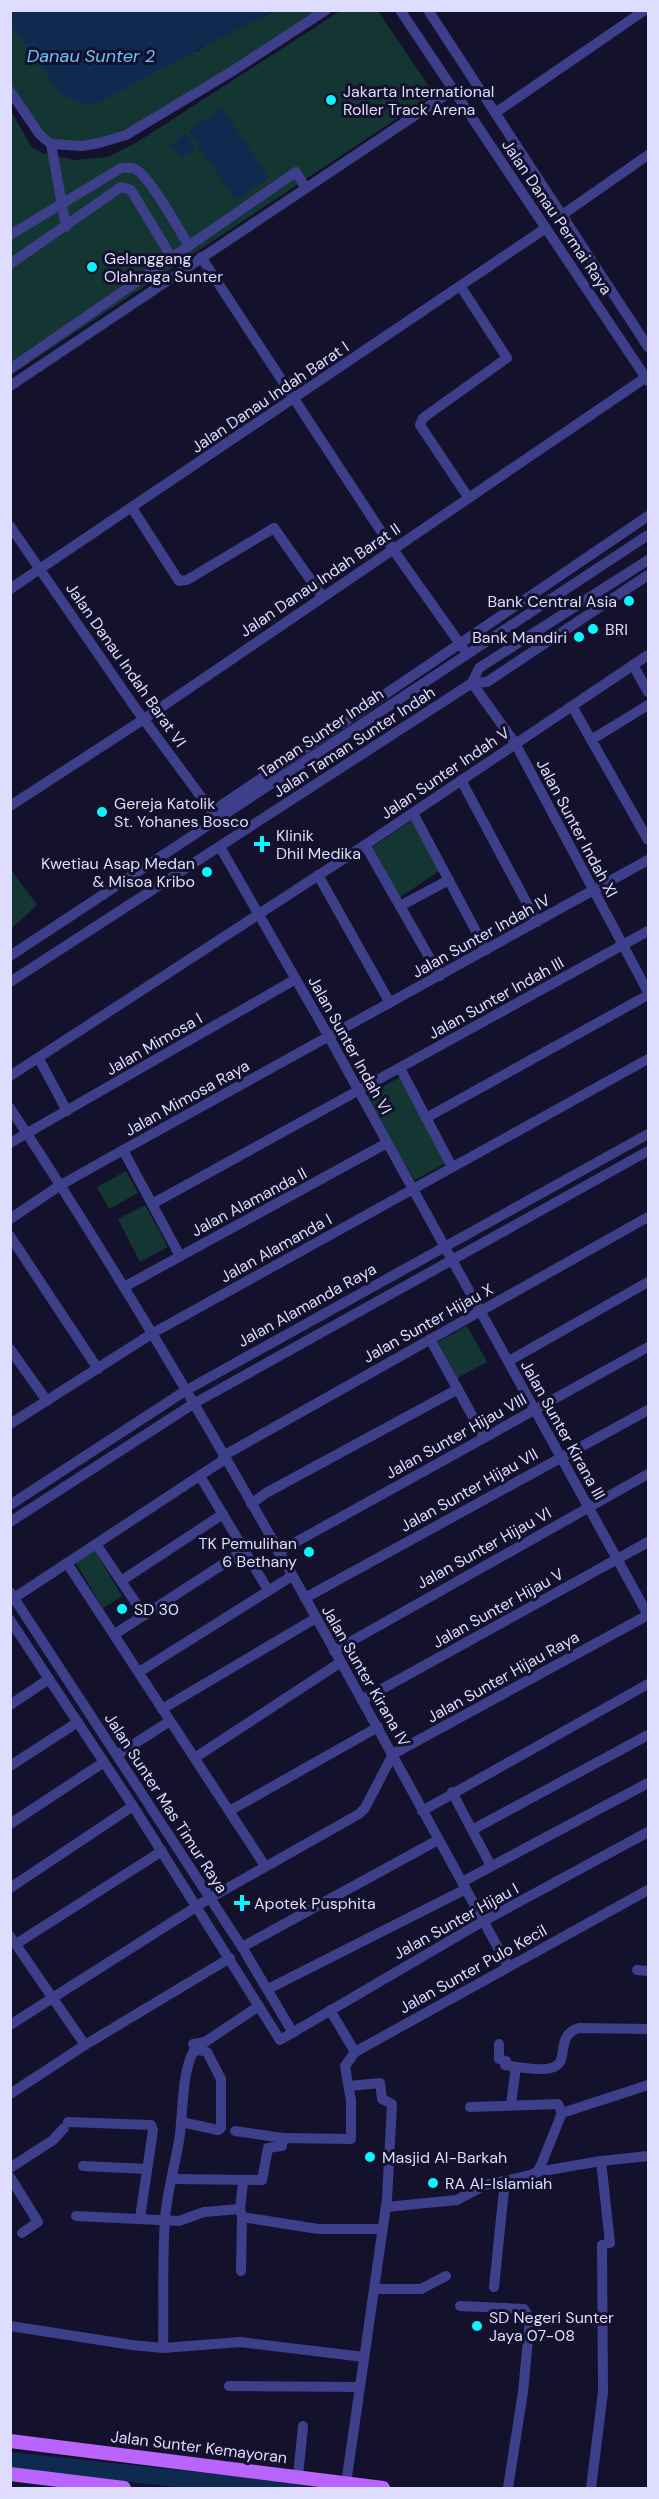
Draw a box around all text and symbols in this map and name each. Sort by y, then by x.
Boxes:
water label: Danau Sunter 2 [27,44,155,68]
place label: Jakarta International Roller Track Arena [343,81,494,120]
marker: Jakarta International Roller Track Arena [324,93,338,107]
street label: Jalan Danau Permai Raya [497,135,617,299]
place label: Gelanggang Olahraga Sunter [104,248,223,287]
marker: Gelanggang Olahraga Sunter [85,260,99,274]
street label: Jalan Danau Indah Barat I [187,336,353,458]
street label: Jalan Danau Indah Barat II [236,518,404,642]
street label: Jalan Danau Indah Barat VI [61,579,191,751]
place label: Bank Central Asia [487,591,617,612]
marker: Bank Central Asia [622,594,636,608]
place label: BRI [605,619,628,640]
marker: BRI [586,622,600,636]
place label: Bank Mandiri [472,627,567,648]
marker: Bank Mandiri [572,630,586,644]
street label: Jalan Taman Sunter Indah [269,682,439,802]
street label: Taman Sunter Indah [254,683,388,783]
street label: Jalan Sunter Indah V [376,722,514,824]
street label: Jalan Sunter Indah XI [532,755,622,901]
place label: Gereja Katolik St. Yohanes Bosco [114,793,249,832]
marker: Gereja Katolik St. Yohanes Bosco [95,805,109,819]
place label: Klinik Dhil Medika [276,825,361,864]
marker: Klinik Dhil Medika [253,835,271,853]
place label: Kwetiau Asap Medan & Misoa Kribo [41,853,195,892]
marker: Kwetiau Asap Medan & Misoa Kribo [200,865,214,879]
street label: Jalan Sunter Indah IV [408,889,554,983]
street label: Jalan Sunter Indah III [425,952,567,1044]
street label: Jalan Sunter Indah VI [303,972,397,1118]
street label: Jalan Mimosa I [102,1008,206,1080]
street label: Jalan Mimosa Raya [121,1055,253,1141]
street label: Jalan Alamanda II [188,1163,310,1241]
street label: Jalan Alamanda I [217,1209,335,1287]
street label: Jalan Alamanda Raya [234,1258,380,1352]
street label: Jalan Sunter Hijau X [359,1278,497,1368]
street label: Jalan Sunter Kirana III [516,1356,610,1504]
street label: Jalan Sunter Hijau VIII [382,1388,530,1484]
street label: Jalan Sunter Hijau VII [396,1443,542,1537]
street label: Jalan Sunter Hijau VI [413,1502,555,1594]
place label: TK Pemulihan 6 Bethany [199,1533,297,1572]
marker: TK Pemulihan 6 Bethany [302,1545,316,1559]
street label: Jalan Sunter Hijau V [429,1563,568,1653]
place label: SD 30 [134,1599,179,1620]
marker: SD 30 [115,1602,129,1616]
street label: Jalan Sunter Kirana IV [317,1602,415,1751]
street label: Jalan Sunter Hijau Raya [423,1626,583,1728]
street label: Jalan Sunter Mas Timur Raya [100,1709,232,1897]
street label: Jalan Sunter Hijau I [390,1878,522,1964]
place label: Apotek Pusphita [254,1893,376,1914]
marker: Apotek Pusphita [235,1896,249,1910]
street label: Jalan Sunter Pulo Kecil [395,1920,551,2018]
place label: Masjid Al-Barkah [382,2147,507,2168]
marker: Masjid Al-Barkah [363,2150,377,2164]
place label: RA Al-Islamiah [445,2173,552,2194]
marker: RA Al-Islamiah [426,2176,440,2190]
place label: SD Negeri Sunter Jaya 07-08 [489,2307,614,2346]
marker: SD Negeri Sunter Jaya 07-08 [470,2319,484,2333]
street label: Jalan Sunter Kemayoran [110,2426,288,2468]

